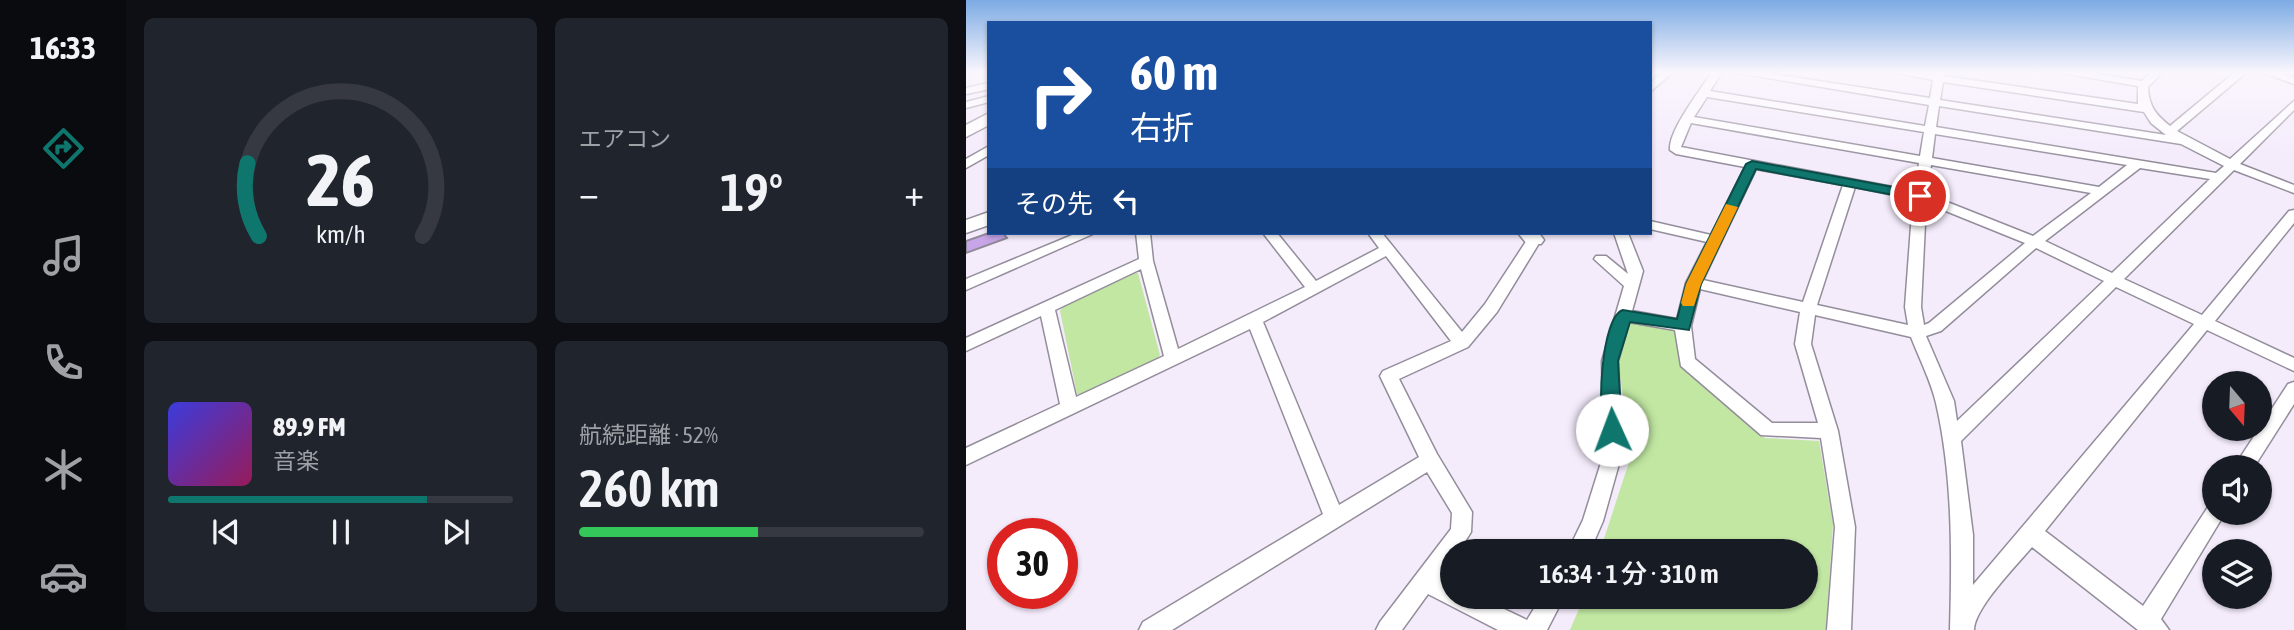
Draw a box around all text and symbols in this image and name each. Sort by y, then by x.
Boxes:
text: 16:33 [30,29,96,66]
text: 60 m [1130,44,1218,100]
icon: right [1015,49,1106,140]
text: 右折 [1130,109,1194,146]
icon: directions [39,124,88,173]
text: エアコン [579,126,671,152]
text: 26 [306,139,375,222]
text: 19° [720,162,783,222]
pin [1890,166,1950,226]
text: − [579,171,599,214]
text: + [904,171,924,214]
icon: arrive [1901,177,1939,215]
icon: left [1107,182,1145,220]
text: その先 [1015,189,1093,219]
text: km/h [316,220,365,248]
icon: music [39,231,88,280]
icon: phone [39,338,88,387]
north arrow [2202,371,2272,441]
map controls [2202,371,2272,609]
position arrow [1575,393,1649,467]
text: 89.9 FM [273,412,346,442]
text: 航続距離 · 52% [579,422,718,448]
icon: climate [39,445,88,494]
text: 音楽 [273,448,319,474]
button: sound [2202,455,2272,525]
text: 260 km [579,458,720,518]
icon: previous [207,513,245,551]
icon: pause [322,513,360,551]
icon: next [437,513,475,551]
speed limit sign: 30 [987,518,1078,609]
button: layers [2202,539,2272,609]
icon: car [39,552,88,601]
text: 16:34 · 1 分 · 310 m [1539,559,1719,589]

